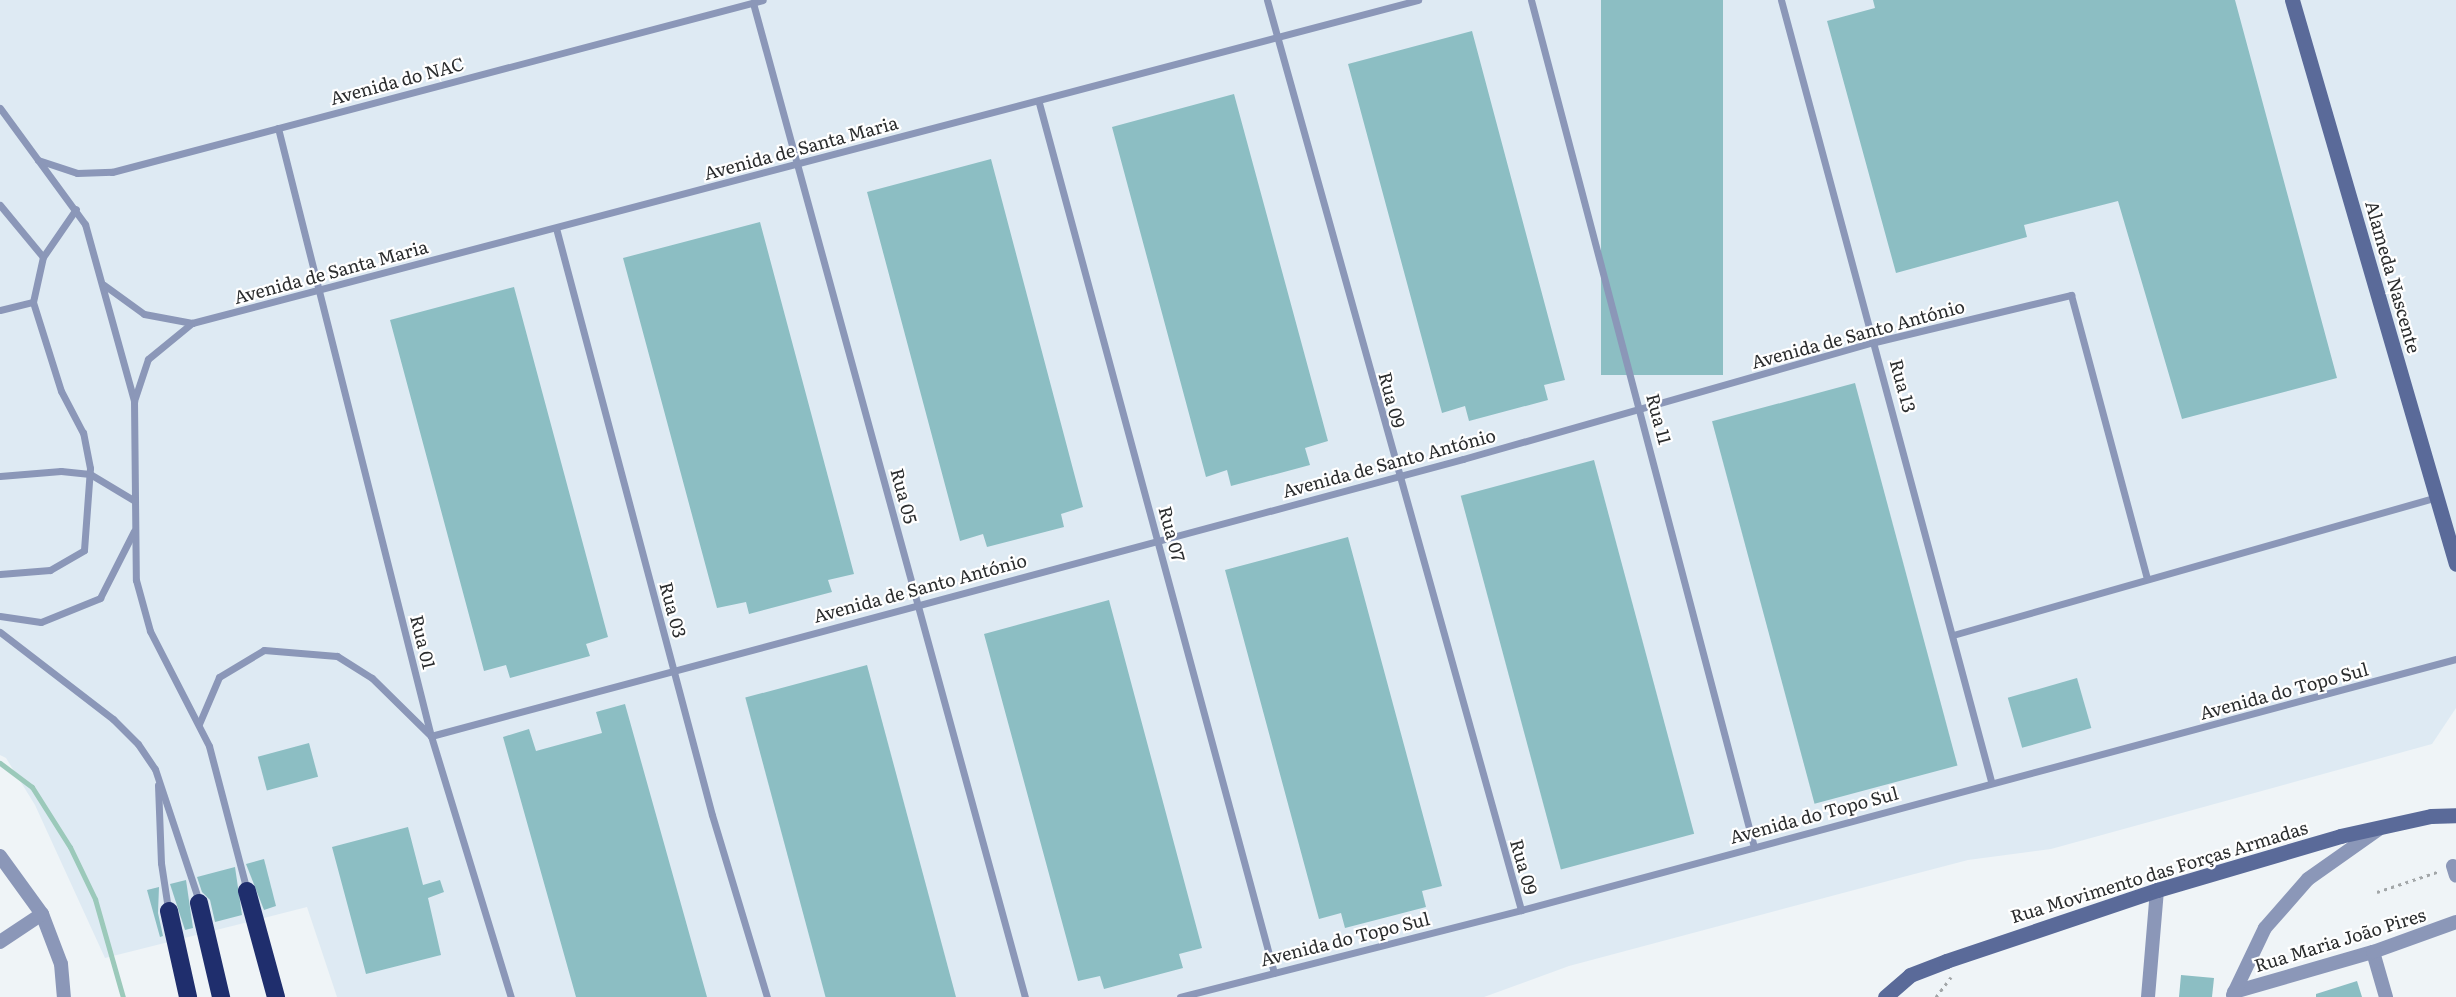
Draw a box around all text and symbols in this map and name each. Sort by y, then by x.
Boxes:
street label: Avenida do NAC [328,53,466,109]
street label: Avenida de Santa Maria [701,112,901,184]
street label: Alameda Nascente [2361,198,2425,356]
street label: Avenida de Santa Maria [231,236,431,308]
street label: Avenida de Santo António [1749,295,1967,373]
street label: Rua 13 [1886,357,1920,415]
street label: Rua 09 [1374,370,1410,430]
street label: Rua 11 [1642,391,1676,447]
street label: Avenida de Santo António [1280,424,1498,502]
street label: Rua 05 [886,466,922,526]
street label: Rua 07 [1154,504,1190,564]
street label: Avenida de Santo António [811,549,1029,627]
street label: Rua 03 [655,580,691,640]
street label: Rua 01 [406,613,440,671]
street label: Avenida do Topo Sul [2197,658,2371,724]
street label: Avenida do Topo Sul [1727,782,1901,848]
street label: Rua Movimento das Forças Armadas [2008,816,2310,928]
street label: Rua 09 [1506,837,1542,897]
street label: Rua Maria João Pires [2252,904,2428,976]
street label: Avenida do Topo Sul [1258,907,1432,971]

